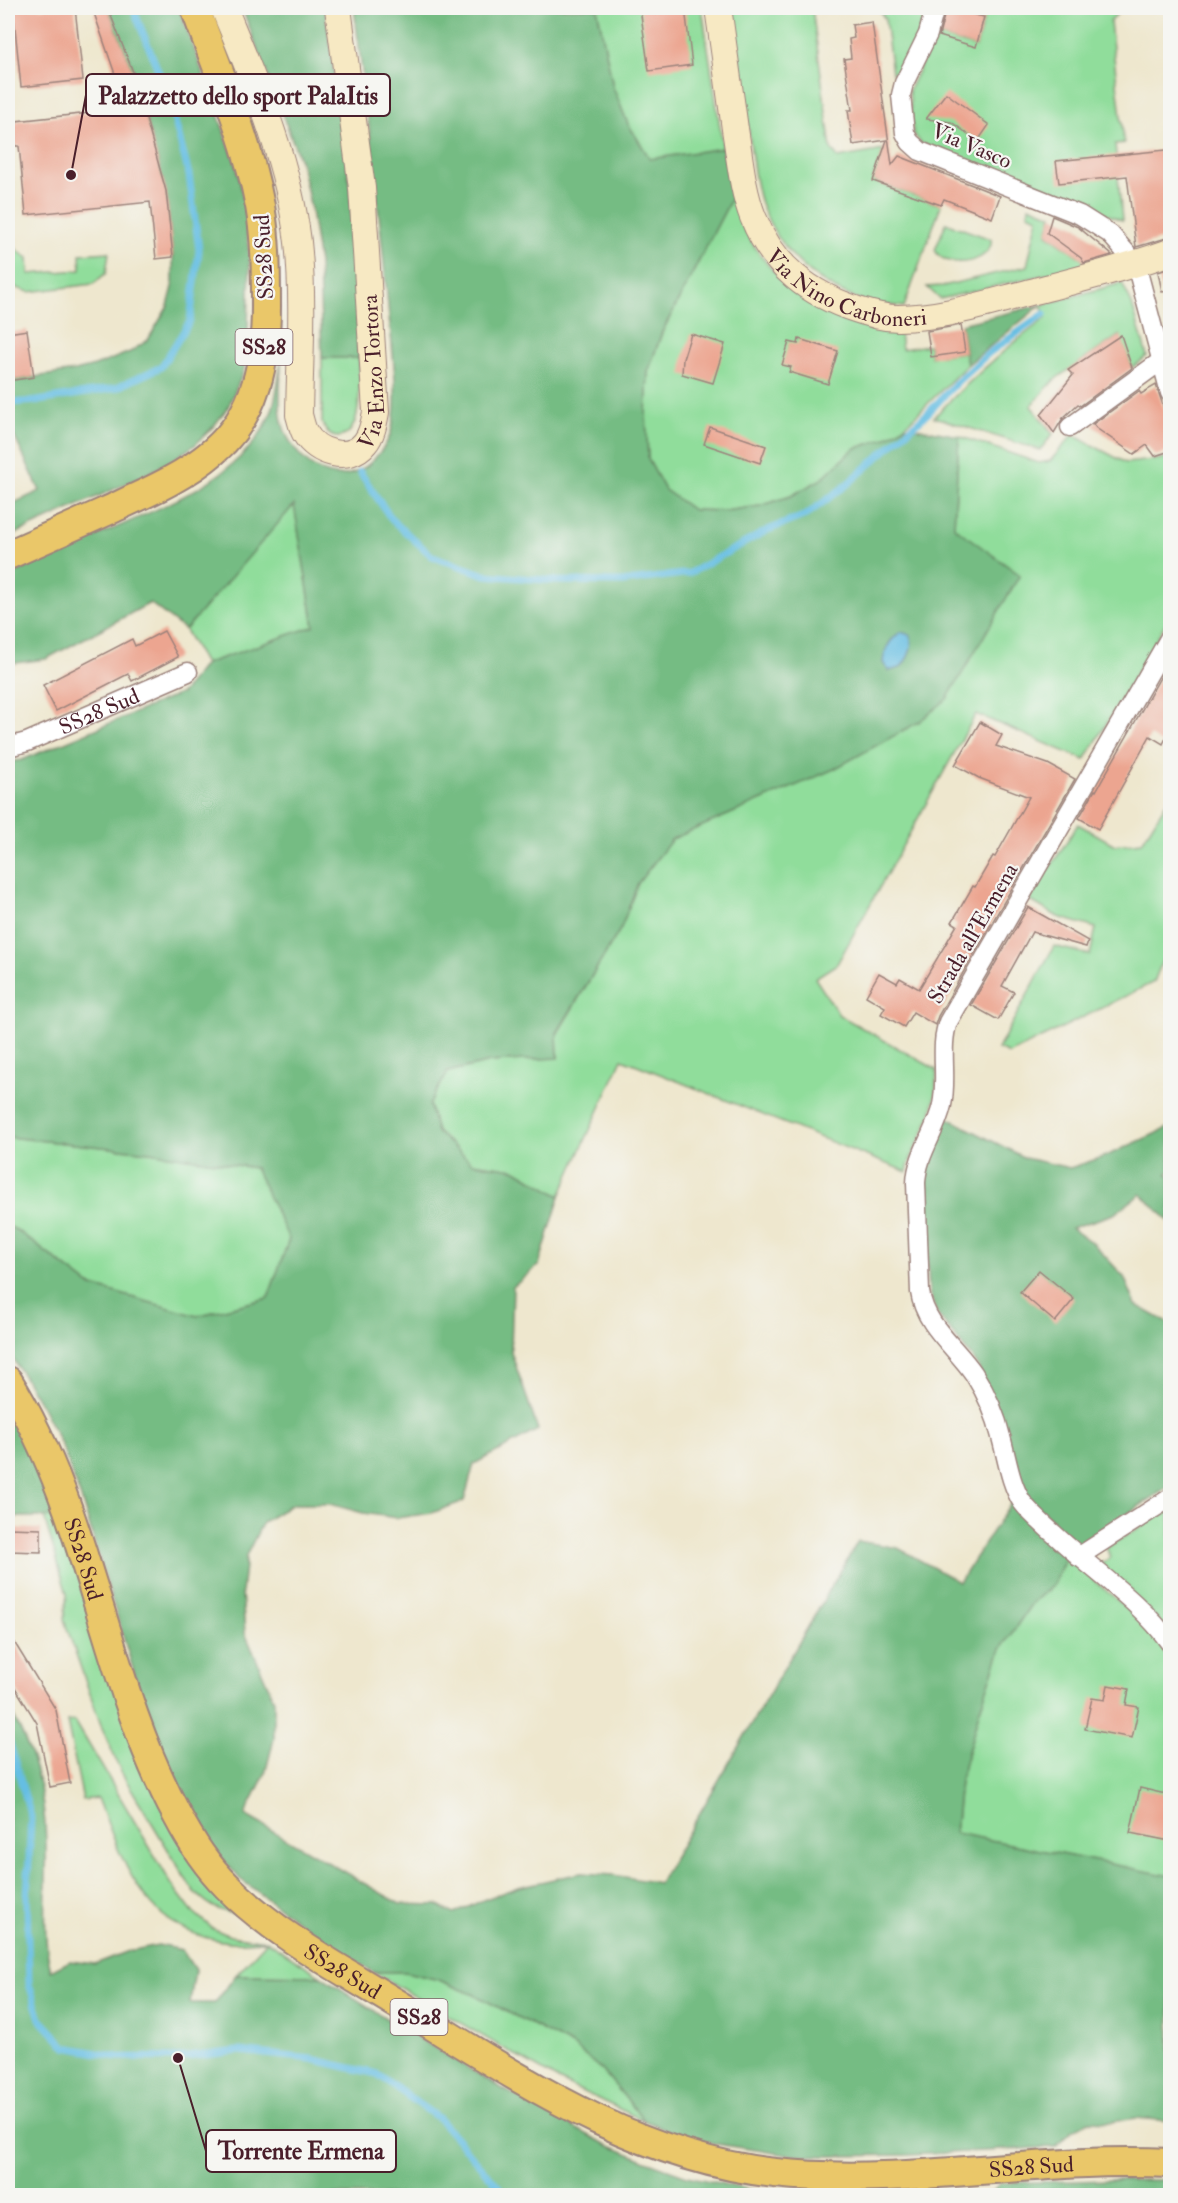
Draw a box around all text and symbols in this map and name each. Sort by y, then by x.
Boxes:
callout: Palazzetto dello sport PalaItis [86,74,390,116]
text: Palazzetto dello sport PalaItis [98,81,378,112]
street label: Via Vasco [927,116,1016,175]
street label: SS28 Sud [248,214,280,300]
street label: Via Nino Carboneri [760,243,928,333]
street label: Via Enzo Tortora [352,293,391,455]
road number: SS28 [236,329,292,365]
street label: SS28 Sud [55,682,144,741]
street label: Strada all'Ermena [921,857,1025,1009]
street label: SS28 Sud [57,1514,109,1604]
street label: SS28 Sud [299,1938,386,2006]
road number: SS28 [390,1999,448,2035]
callout: Torrente Ermena [206,2130,396,2172]
text: Torrente Ermena [217,2136,385,2167]
street label: SS28 Sud [988,2150,1075,2184]

